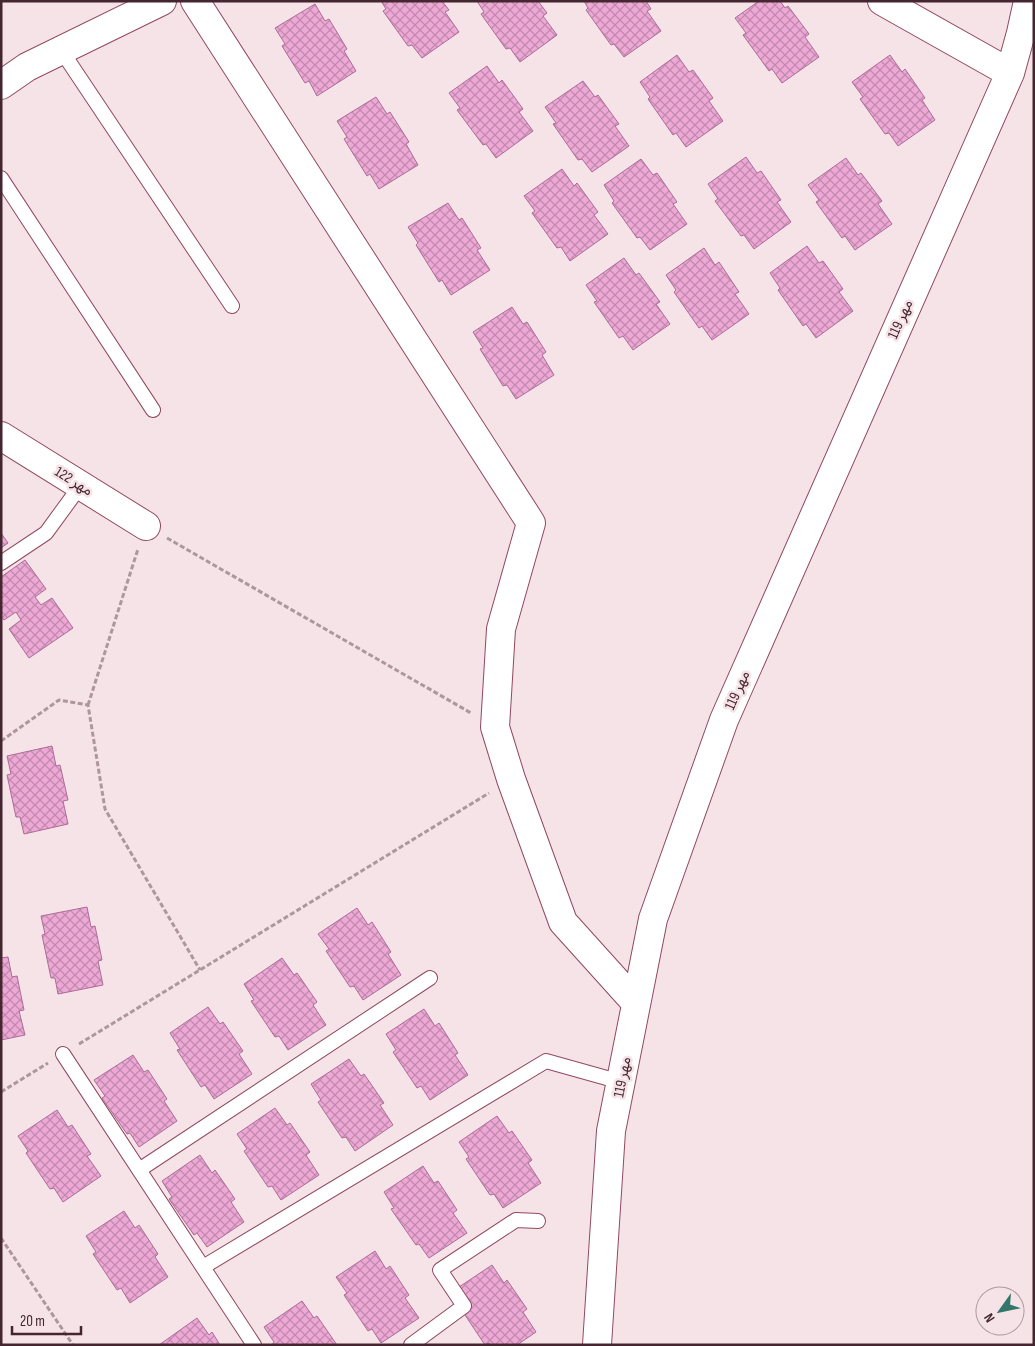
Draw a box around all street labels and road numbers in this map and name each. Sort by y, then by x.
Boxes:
street label: مهر 119 [883,297,917,342]
street label: مهر 122 [51,462,96,501]
street label: مهر 119 [720,668,754,713]
street label: مهر 119 [609,1055,636,1099]

